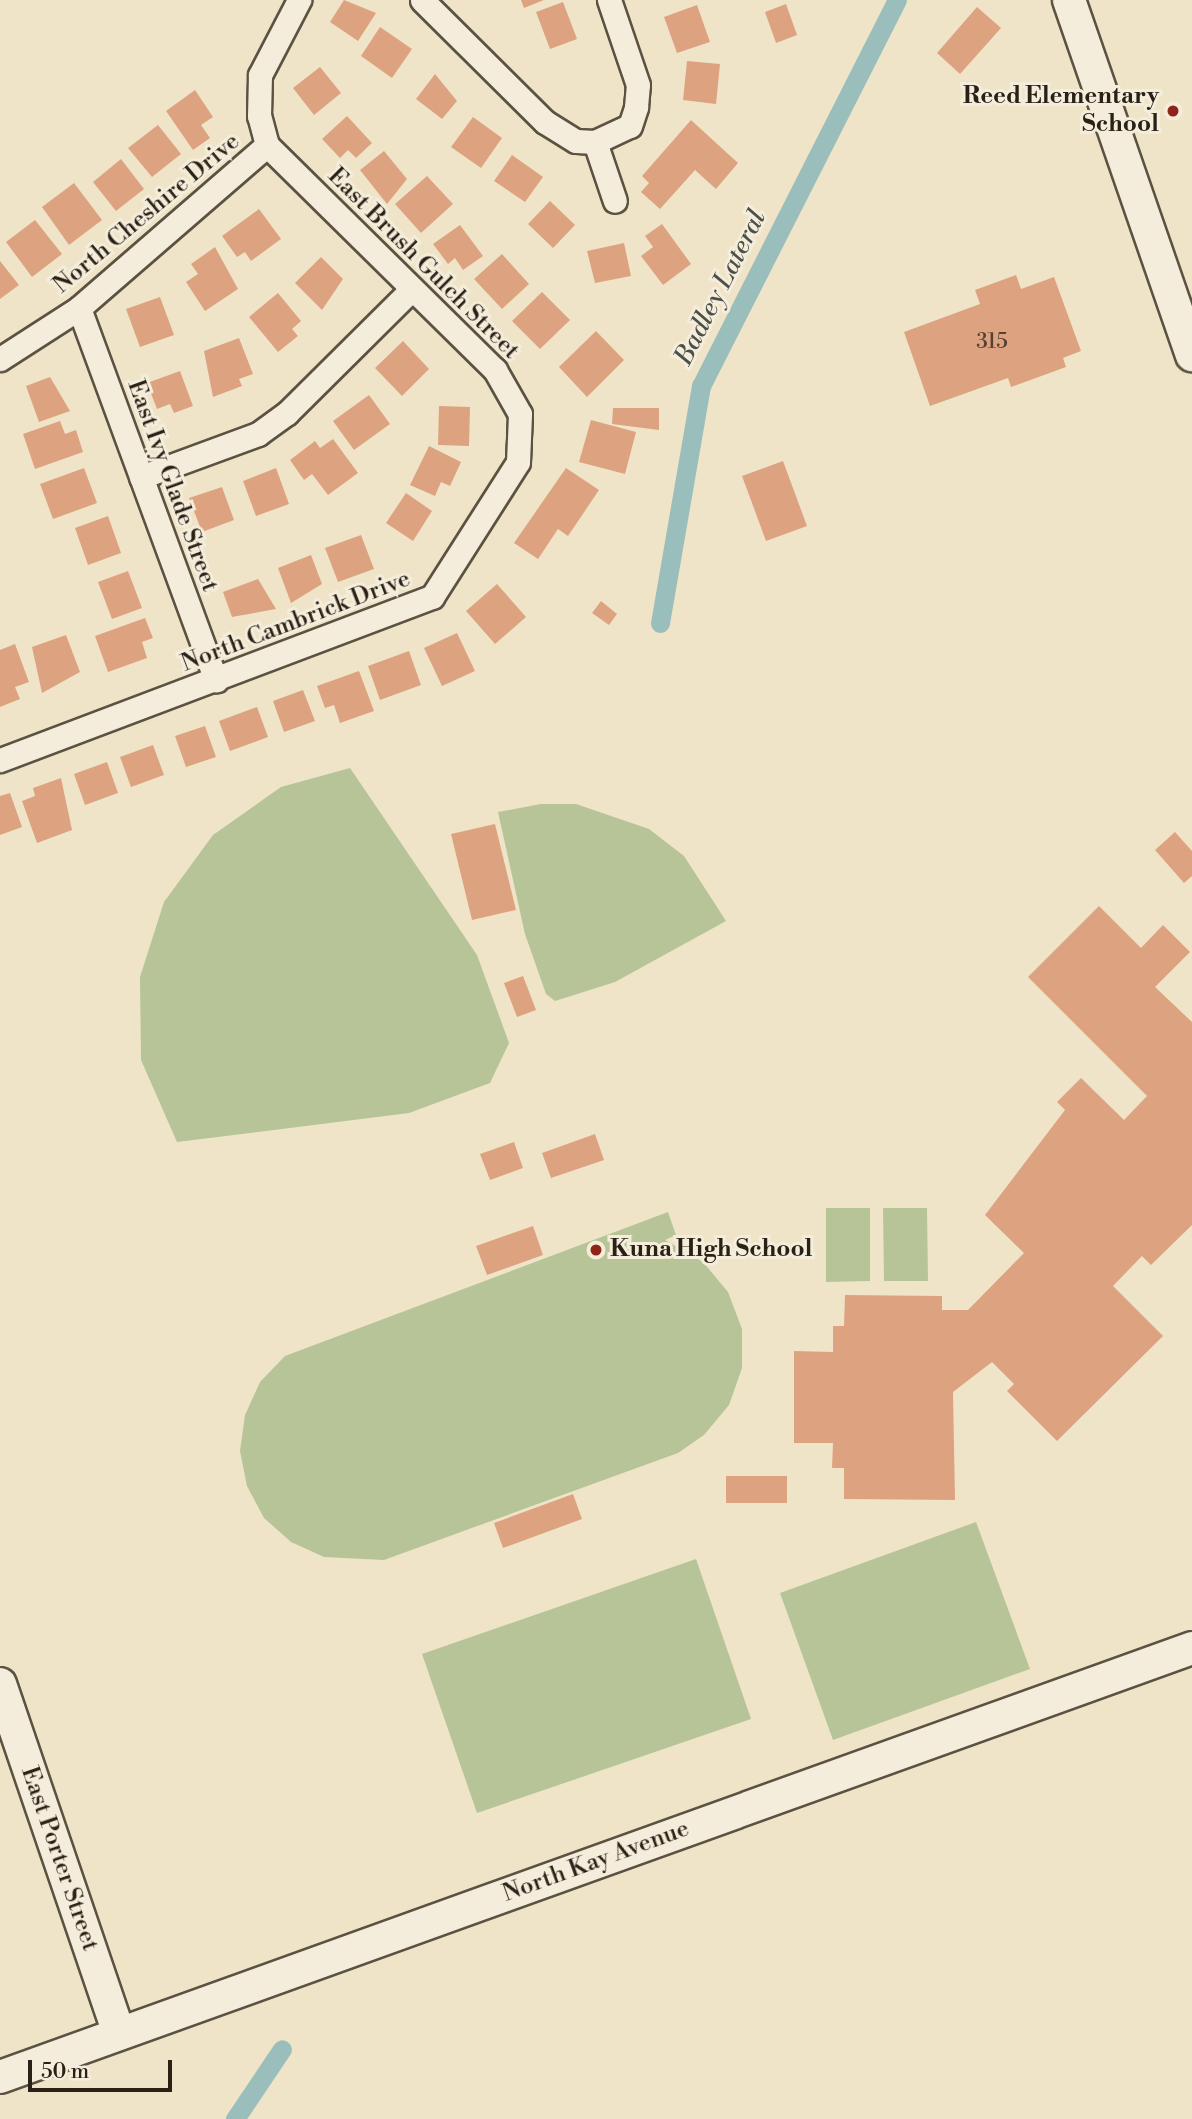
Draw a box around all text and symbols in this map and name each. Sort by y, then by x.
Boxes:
place label: Reed Elementary School [963,83,1159,139]
marker: Reed Elementary School [1165,103,1181,119]
street label: North Cheshire Drive [48,128,246,300]
street label: East Brush Gulch Street [321,162,525,366]
water label: Badley Lateral [668,205,774,371]
house number: 315 [976,329,1008,355]
street label: East Ivy Glade Street [120,376,224,596]
street label: North Cambrick Drive [177,565,415,679]
place label: Kuna High School [610,1236,812,1264]
marker: Kuna High School [588,1242,604,1258]
street label: East Porter Street [14,1763,104,1955]
street label: North Kay Avenue [499,1815,693,1909]
scale bar [32,2046,175,2090]
text: 50 m [41,2059,89,2085]

